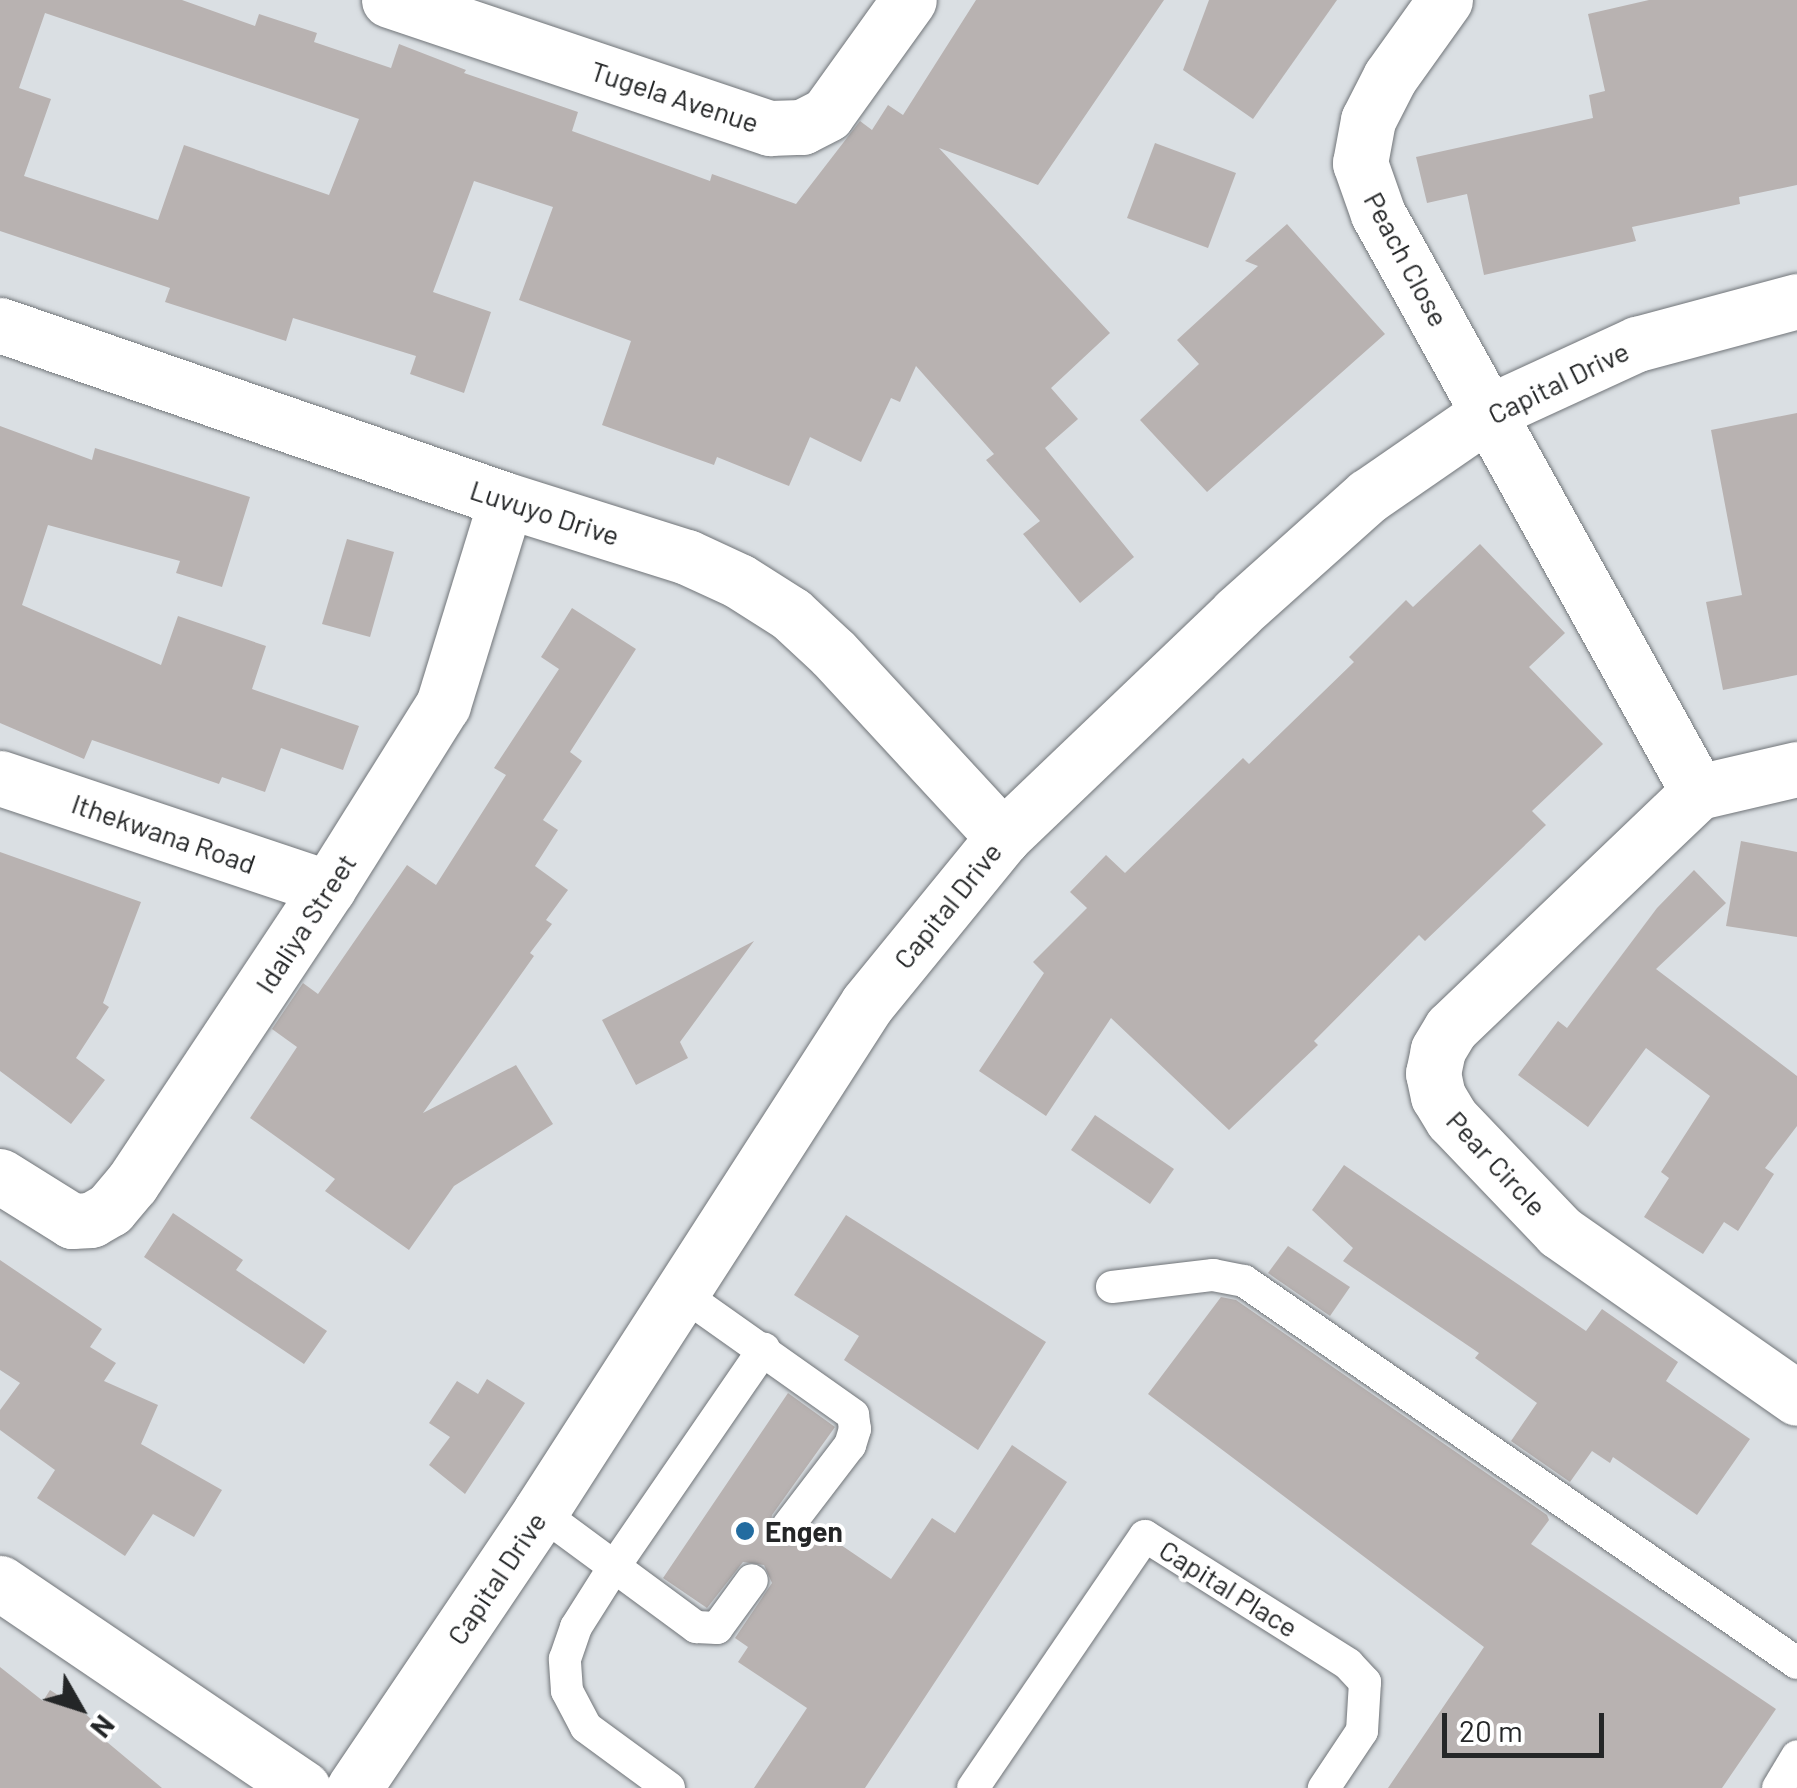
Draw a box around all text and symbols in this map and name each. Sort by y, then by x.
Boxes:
street label: Tugela Avenue [587,53,763,139]
street label: Peach Close [1358,186,1456,332]
street label: Capital Drive [1482,333,1634,431]
street label: Luvuyo Drive [466,472,624,552]
street label: Ithekwana Road [68,786,260,880]
street label: Capital Drive [886,835,1008,975]
street label: Idaliya Street [248,847,362,999]
street label: Pear Circle [1440,1104,1554,1222]
street label: Capital Drive [439,1505,553,1651]
place label: Engen [765,1514,843,1548]
marker: Engen [734,1520,756,1542]
street label: Capital Place [1154,1532,1304,1644]
north arrow [30,1658,130,1758]
scale bar [1447,1693,1610,1755]
text: N [84,1709,122,1745]
text: 20 m [1459,1712,1523,1748]

